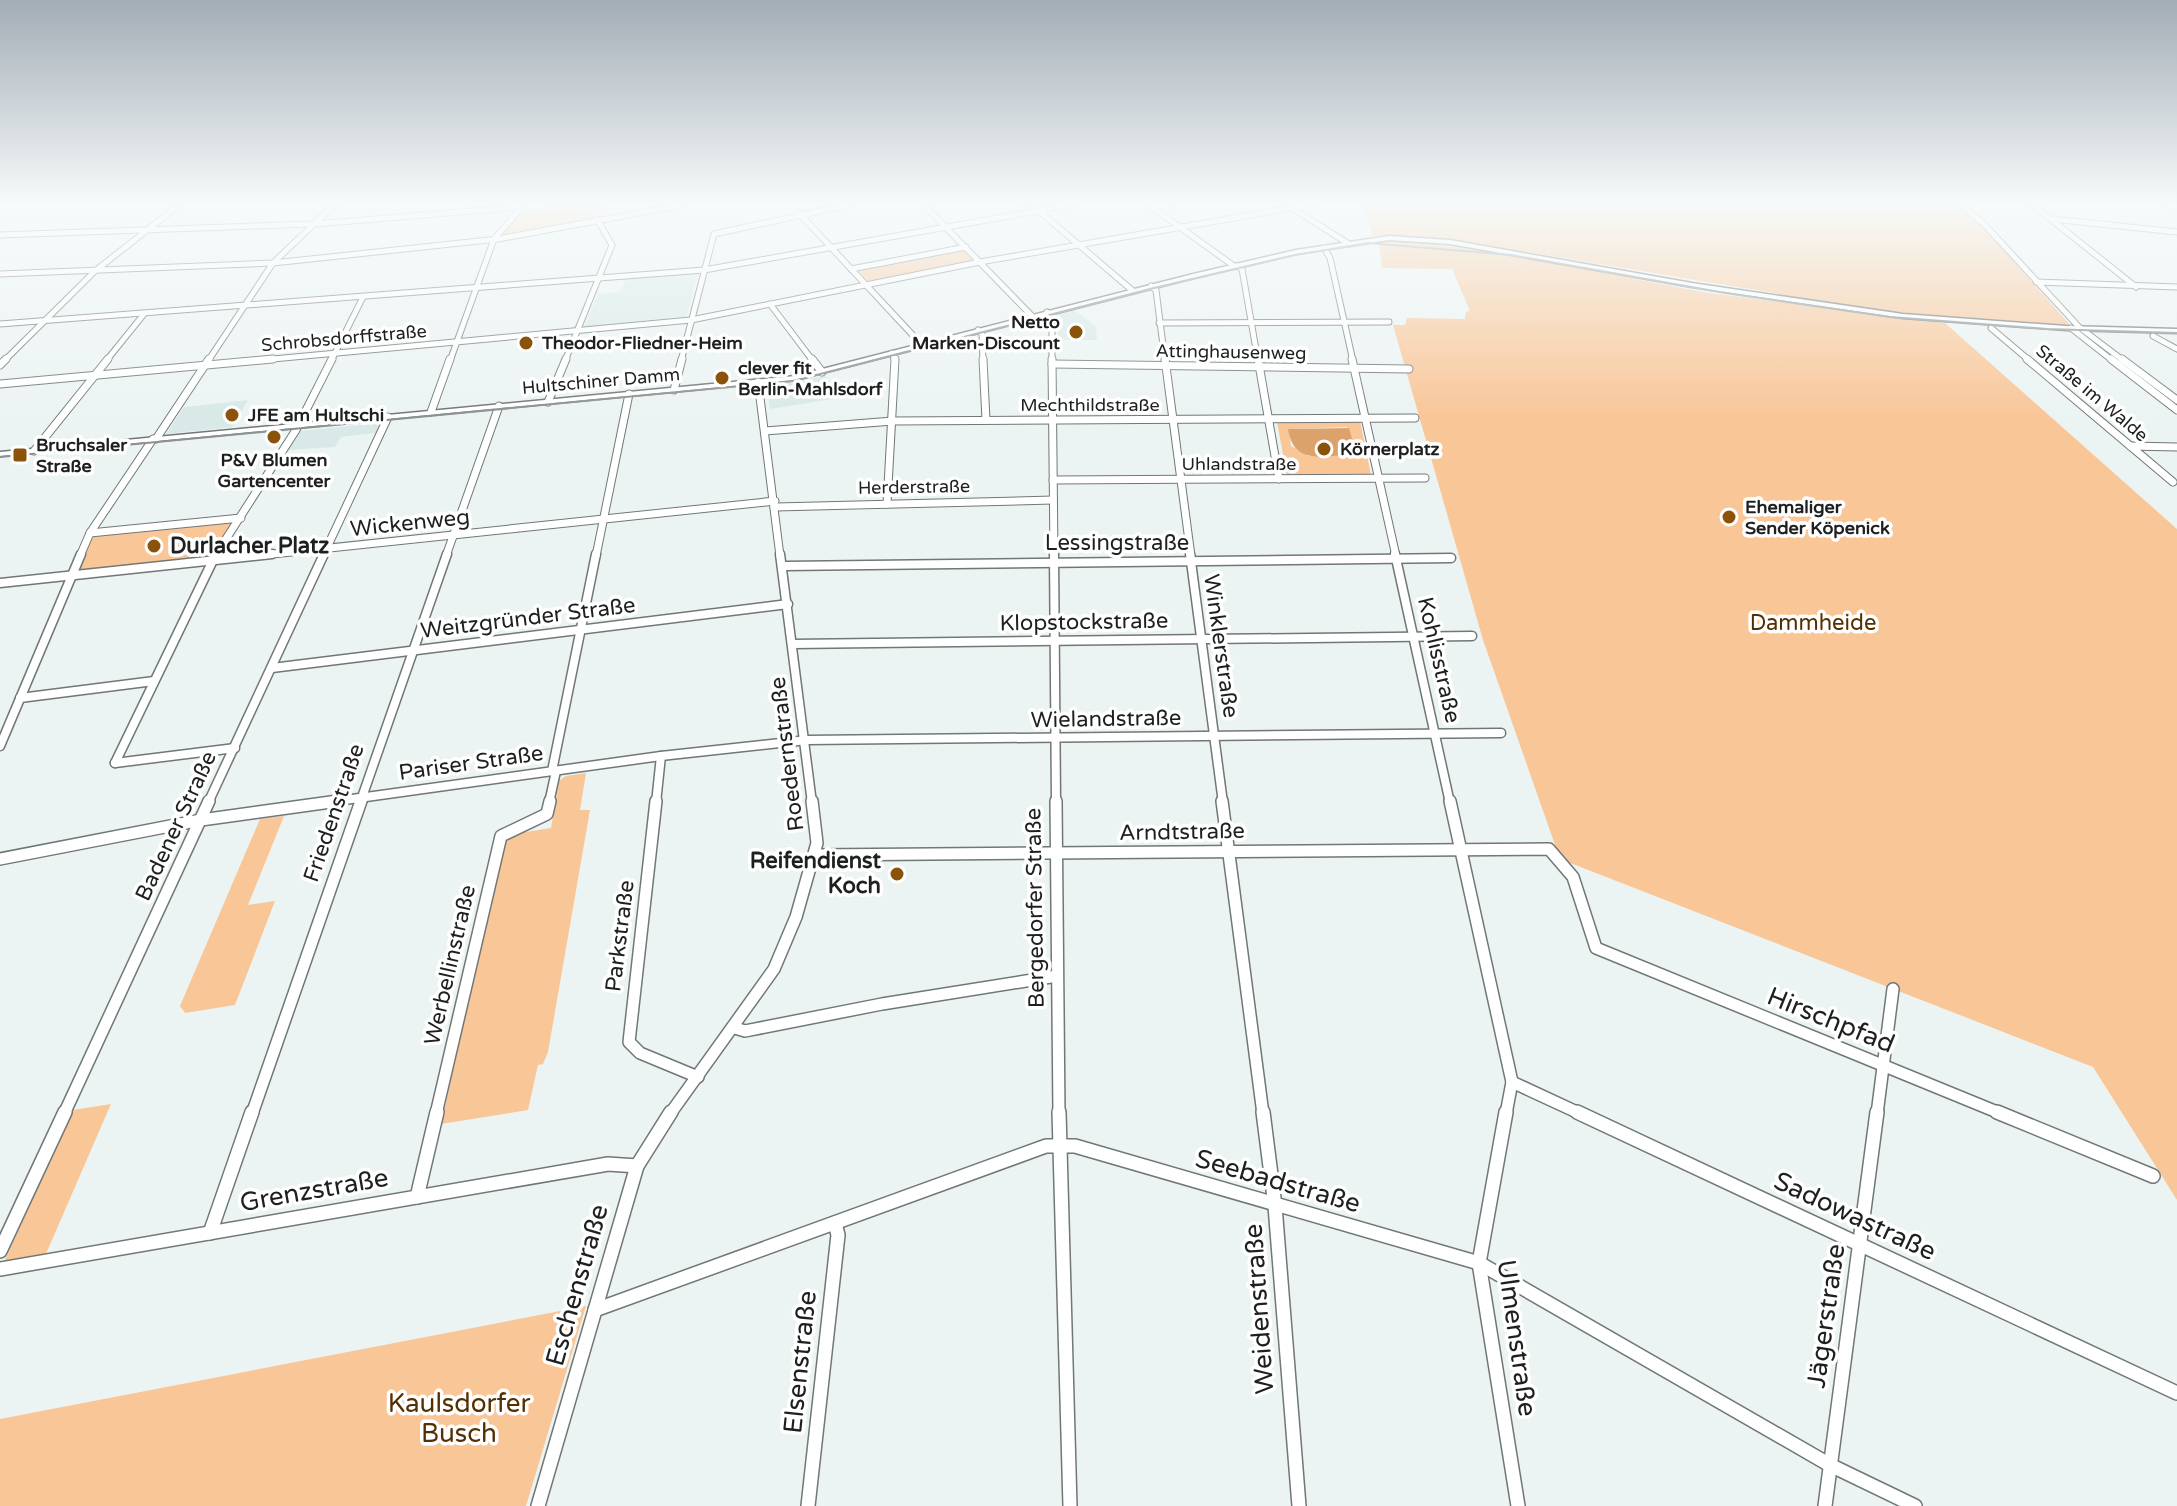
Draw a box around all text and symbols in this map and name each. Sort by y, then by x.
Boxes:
place label: Netto Marken-Discount [912,311,1060,354]
street label: Schrobsdorffstraße [260,320,428,356]
marker: Netto Marken-Discount [1067,323,1085,341]
place label: Theodor-Fliedner-Heim [541,332,743,354]
marker: Theodor-Fliedner-Heim [517,334,535,352]
street label: Attinghausenweg [1155,340,1307,364]
street label: Straße im Walde [2031,340,2153,446]
place label: clever fit Berlin-Mahlsdorf [738,357,884,400]
street label: Hultschiner Damm [521,363,681,399]
marker: clever fit Berlin-Mahlsdorf [713,369,731,387]
street label: Mechthildstraße [1020,394,1160,416]
place label: JFE am Hultschi [247,404,384,426]
marker: JFE am Hultschi [223,406,241,424]
marker: P&V Blumen Gartencenter [265,428,283,446]
place label: Bruchsaler Straße [36,434,128,477]
place label: Körnerplatz [1340,438,1440,460]
marker: Körnerplatz [1315,440,1333,458]
marker: Bruchsaler Straße [11,446,29,464]
place label: P&V Blumen Gartencenter [218,449,332,492]
street label: Uhlandstraße [1182,453,1296,475]
street label: Herderstraße [858,475,970,499]
place label: Ehemaliger Sender Köpenick [1745,496,1890,539]
street label: Wickenweg [349,504,471,542]
marker: Ehemaliger Sender Köpenick [1720,508,1738,526]
street label: Lessingstraße [1045,530,1189,556]
place label: Durlacher Platz [170,533,329,559]
marker: Durlacher Platz [145,537,163,555]
street label: Winklerstraße [1198,573,1244,719]
street label: Weitzgründer Straße [419,592,637,644]
street label: Kohlisstraße [1412,594,1466,726]
street label: Klopstockstraße [999,608,1169,636]
park label: Dammheide [1750,610,1876,636]
street label: Roedernstraße [765,675,809,833]
street label: Wielandstraße [1030,705,1182,733]
street label: Pariser Straße [397,740,545,786]
street label: Friedenstraße [298,741,370,885]
street label: Badener Straße [130,747,222,905]
street label: Bergedorfer Straße [1020,808,1050,1008]
street label: Arndtstraße [1119,818,1245,846]
place label: Reifendienst Koch [750,848,882,899]
marker: Reifendienst Koch [888,865,906,883]
street label: Parkstraße [600,879,640,993]
street label: Werbellinstraße [419,882,481,1048]
street label: Hirschpfad [1763,980,1899,1060]
street label: Seebadstraße [1192,1143,1364,1219]
street label: Grenzstraße [237,1162,391,1218]
street label: Sadowastraße [1769,1165,1941,1267]
street label: Eschenstraße [539,1201,615,1369]
street label: Weidenstraße [1238,1223,1280,1395]
street label: Jägerstraße [1801,1242,1851,1390]
street label: Ulmenstraße [1491,1258,1543,1418]
street label: Elsenstraße [777,1289,823,1435]
park label: Kaulsdorfer Busch [388,1388,530,1449]

